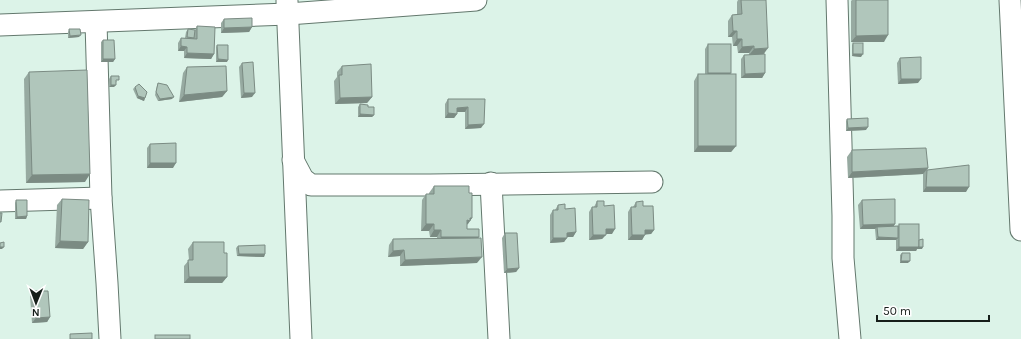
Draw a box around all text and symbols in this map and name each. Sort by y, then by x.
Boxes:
north arrow [16,283,56,323]
scale bar [877,297,989,323]
text: 50 m [883,304,911,318]
text: N [32,306,40,319]

